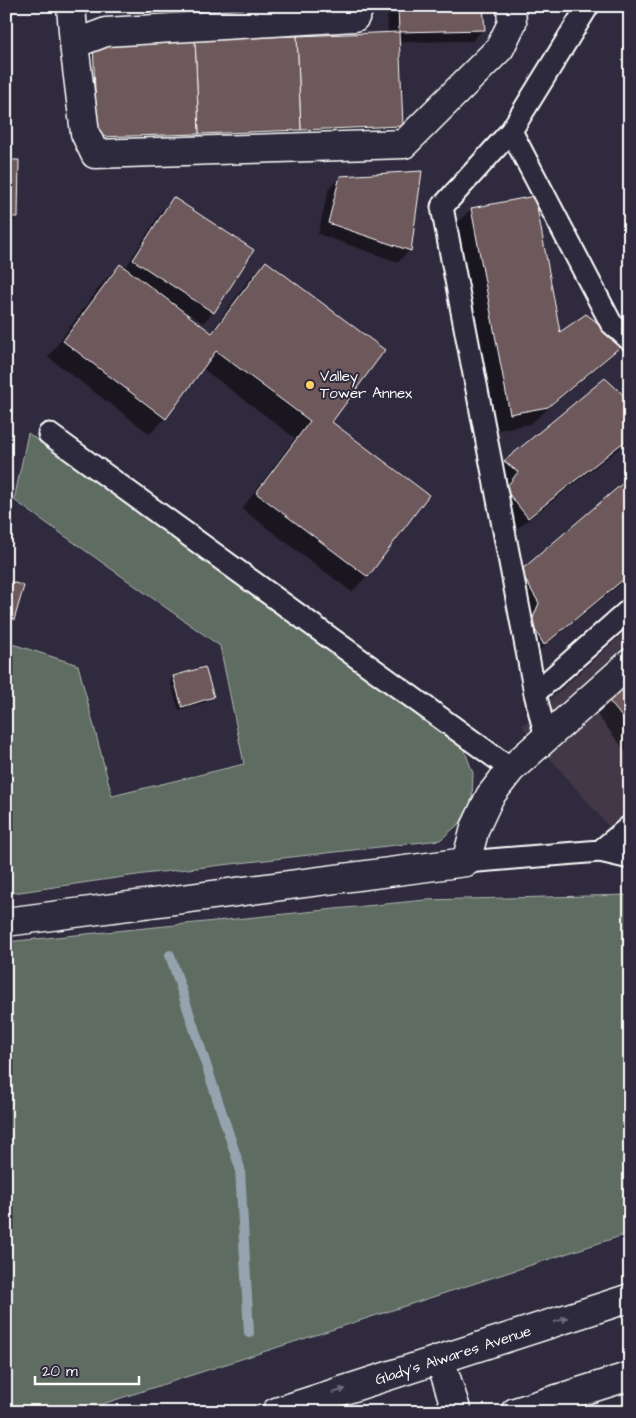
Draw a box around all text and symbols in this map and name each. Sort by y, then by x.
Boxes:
place label: Valley Tower Annex [320,366,413,404]
marker: Valley Tower Annex [304,379,316,391]
one-way arrow [553,1316,568,1323]
street label: Glady's Alwares Avenue [372,1320,534,1390]
scale bar [35,1353,139,1385]
text: 20 m [42,1361,78,1382]
one-way arrow [332,1387,347,1395]

